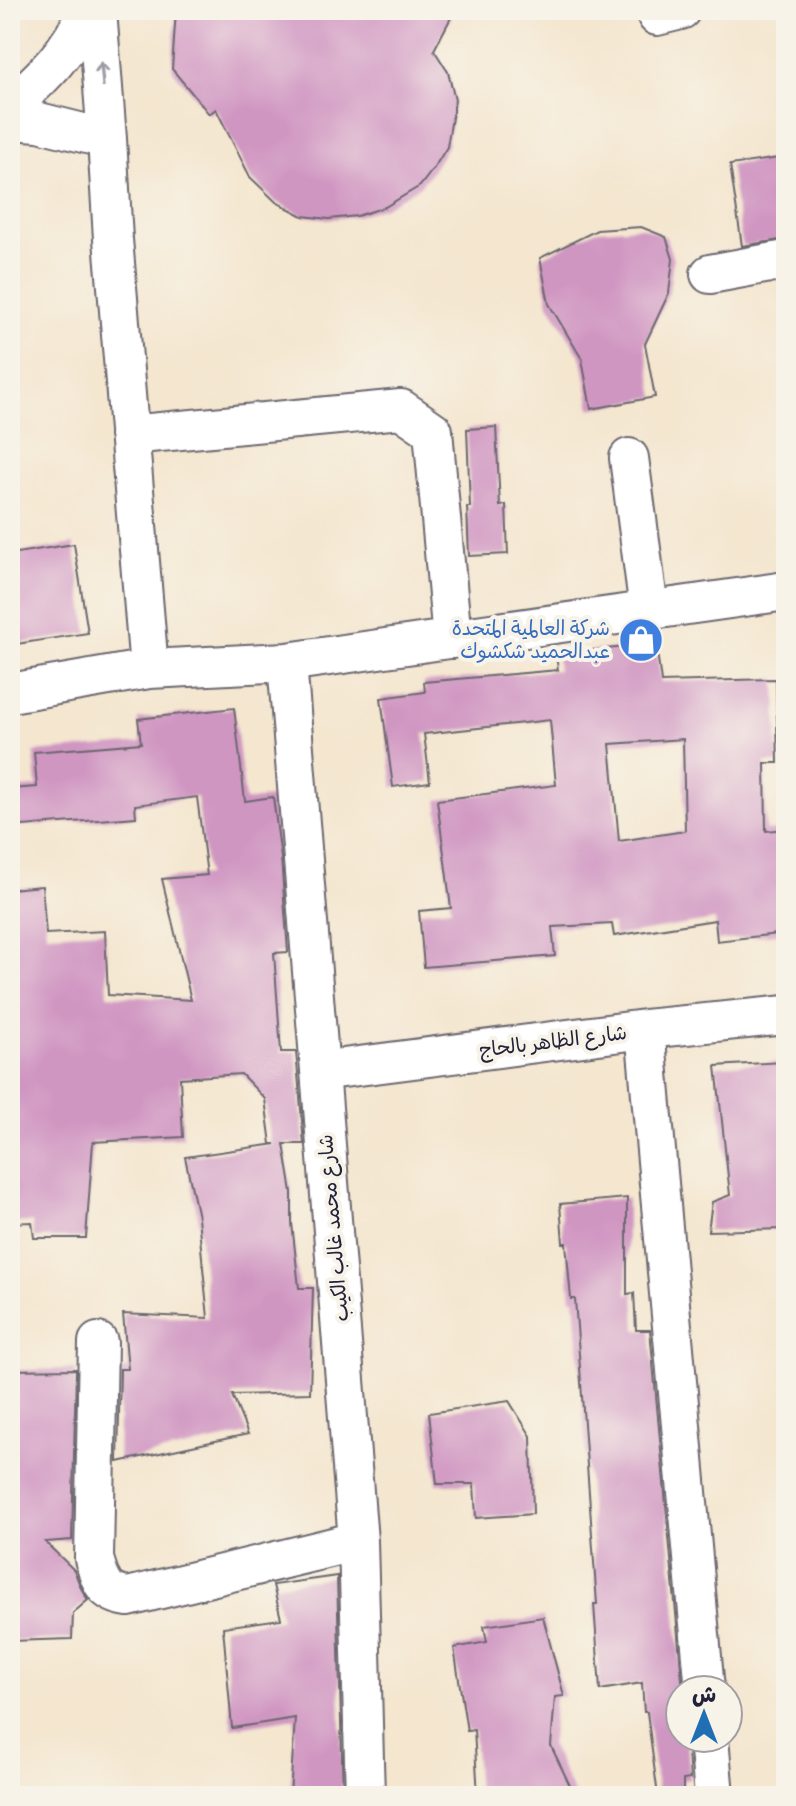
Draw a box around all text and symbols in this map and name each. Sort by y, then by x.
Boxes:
one-way arrow [94,61,109,88]
place label: شركة العالمية المتحدة عبدالحميد شكشوك [452,616,610,664]
shop icon: شركة العالمية المتحدة عبدالحميد شكشوك [617,616,665,664]
street label: شارع الظاهر بالحاج [478,1020,629,1064]
street label: شارع محمد غالب الكيب [313,1133,355,1323]
north arrow [664,1674,744,1754]
text: ش [692,1681,716,1709]

